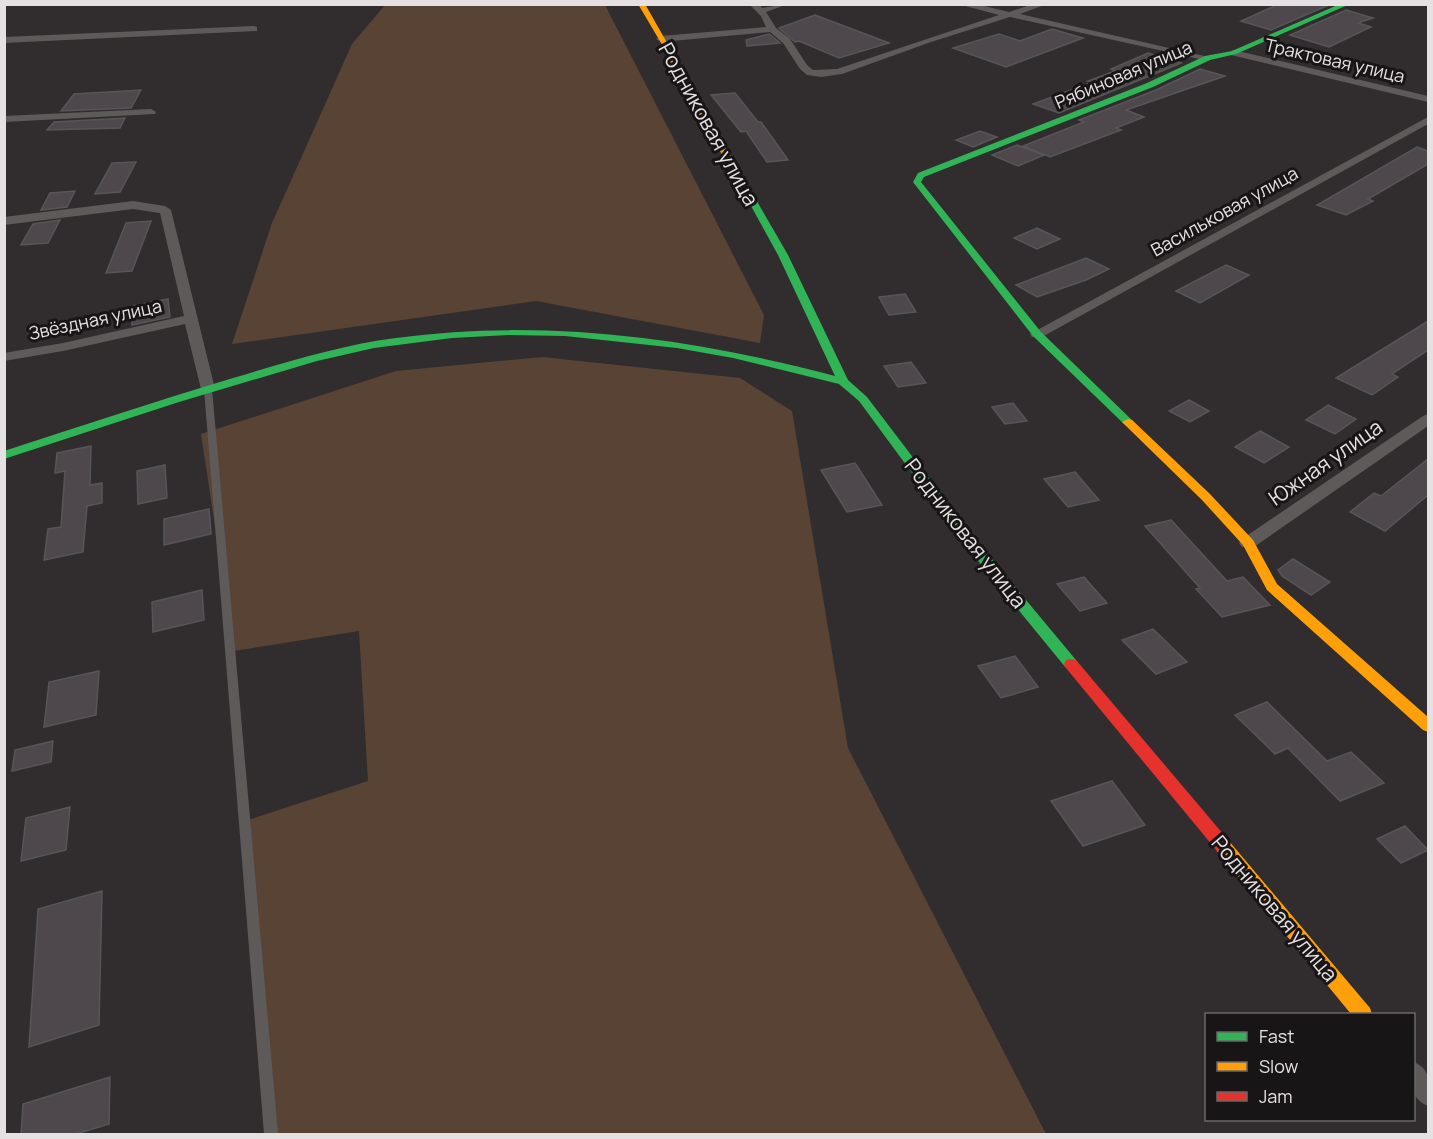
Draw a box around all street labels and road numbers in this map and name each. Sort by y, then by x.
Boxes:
street label: Трактовая улица [1263,32,1407,88]
street label: Рябиновая улица [1051,34,1195,114]
street label: Родниковая улица [652,37,766,211]
street label: Васильковая улица [1146,161,1302,261]
street label: Звёздная улица [26,293,164,345]
street label: Южная улица [1263,412,1387,512]
street label: Родниковая улица [899,452,1033,614]
street label: Родниковая улица [1206,829,1344,987]

